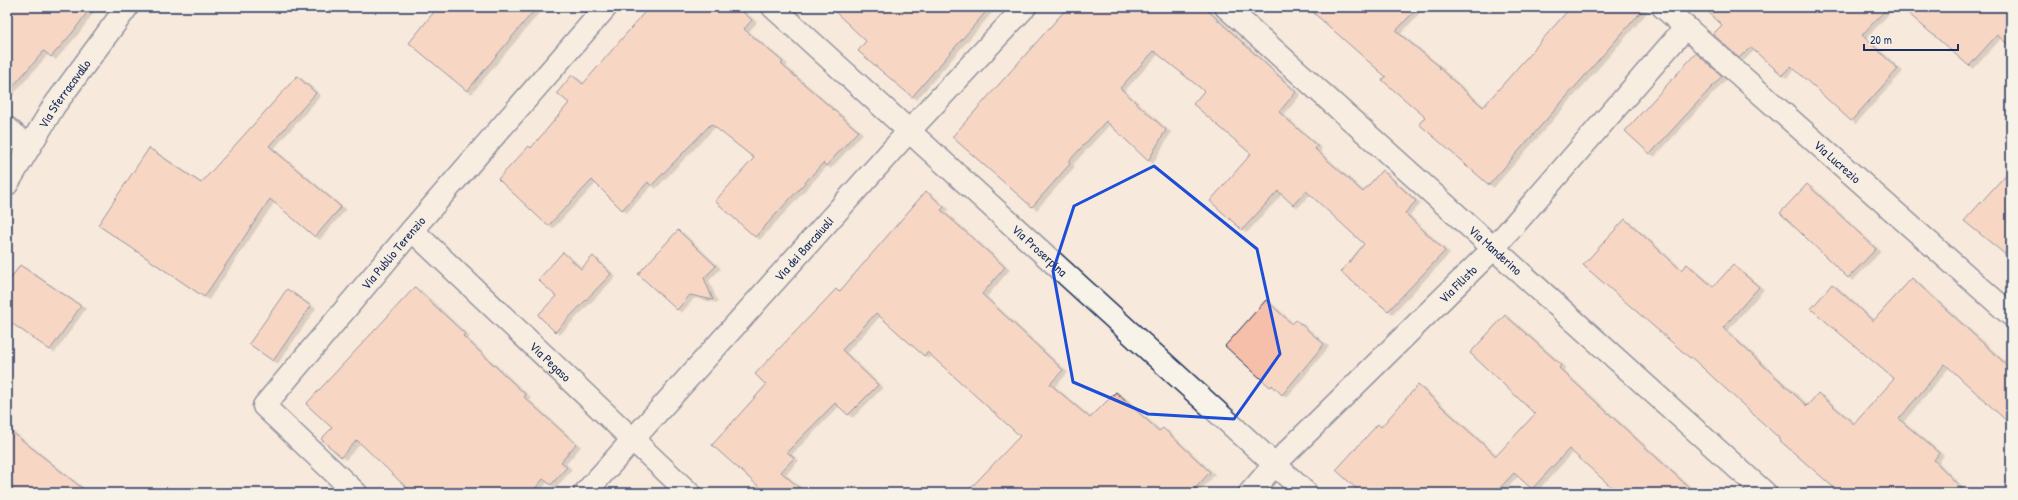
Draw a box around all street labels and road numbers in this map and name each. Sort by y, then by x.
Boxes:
street label: Via Sferracavallo [34,55,95,132]
street label: Via Lucrezio [1810,136,1865,187]
street label: Via Publio Terenzio [357,212,429,293]
street label: Via dei Barcaiuoli [770,212,838,285]
street label: Via Proserpina [1008,220,1072,280]
street label: Via Manderino [1465,221,1526,279]
street label: Via Filisto [1435,261,1481,307]
street label: Via Pegaso [526,337,575,386]

